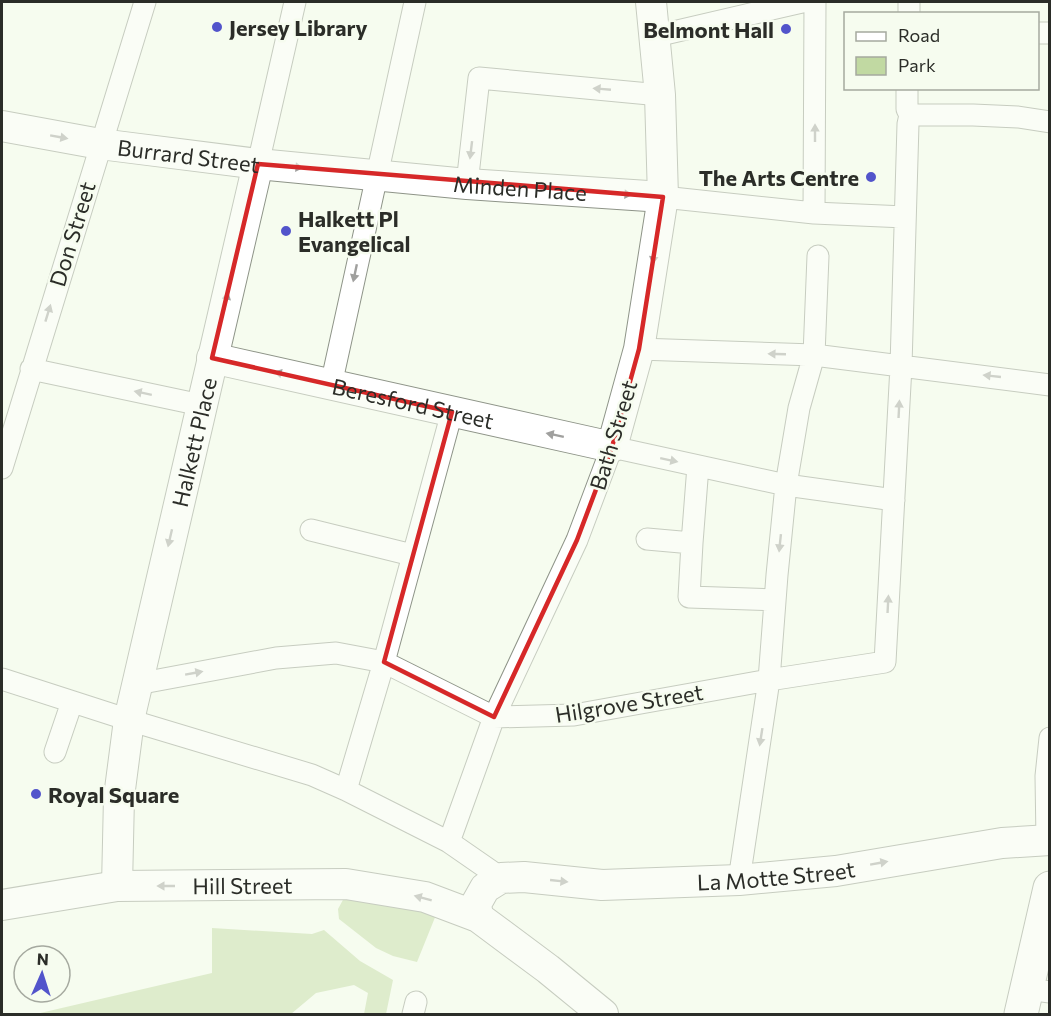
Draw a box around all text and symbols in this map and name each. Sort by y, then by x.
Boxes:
legend [844,12,1039,90]
place label: Jersey Library [229,14,368,41]
place label: Belmont Hall [643,16,774,43]
marker: Jersey Library [210,20,224,34]
marker: Belmont Hall [779,22,793,36]
text: Road [898,24,940,46]
text: Park [898,54,936,76]
one-way arrow [592,84,611,94]
one-way arrow [810,124,820,143]
one-way arrow [50,133,69,142]
street label: Burrard Street [116,133,261,178]
one-way arrow [466,140,476,159]
one-way arrow [285,162,304,172]
place label: The Arts Centre [699,164,859,191]
street label: Minden Place [452,169,588,205]
marker: The Arts Centre [864,170,878,184]
street label: Don Street [43,178,101,290]
one-way arrow [613,190,632,199]
place label: Halkett Pl Evangelical [298,205,411,257]
marker: Halkett Pl Evangelical [279,224,293,238]
one-way arrow [649,245,658,264]
one-way arrow [350,263,359,282]
one-way arrow [221,292,231,310]
one-way arrow [44,304,53,322]
one-way arrow [767,349,786,358]
one-way arrow [273,369,292,379]
one-way arrow [982,371,1001,381]
street label: Beresford Street [330,372,496,434]
street label: Halkett Place [165,375,222,509]
street label: Bath Street [583,377,643,493]
one-way arrow [134,388,153,397]
one-way arrow [894,400,904,419]
one-way arrow [546,429,564,439]
one-way arrow [660,456,679,465]
one-way arrow [165,529,175,547]
one-way arrow [775,533,785,552]
one-way arrow [883,594,893,613]
one-way arrow [185,668,204,677]
street label: Hilgrove Street [553,678,705,728]
one-way arrow [756,727,765,746]
place label: Royal Square [48,781,179,808]
marker: Royal Square [29,787,43,801]
street label: La Motte Street [696,855,857,895]
one-way arrow [869,859,888,868]
street label: Hill Street [192,871,292,899]
one-way arrow [550,876,569,886]
one-way arrow [157,881,176,891]
one-way arrow [414,893,432,902]
north arrow [12,944,72,1004]
text: N [36,949,49,968]

